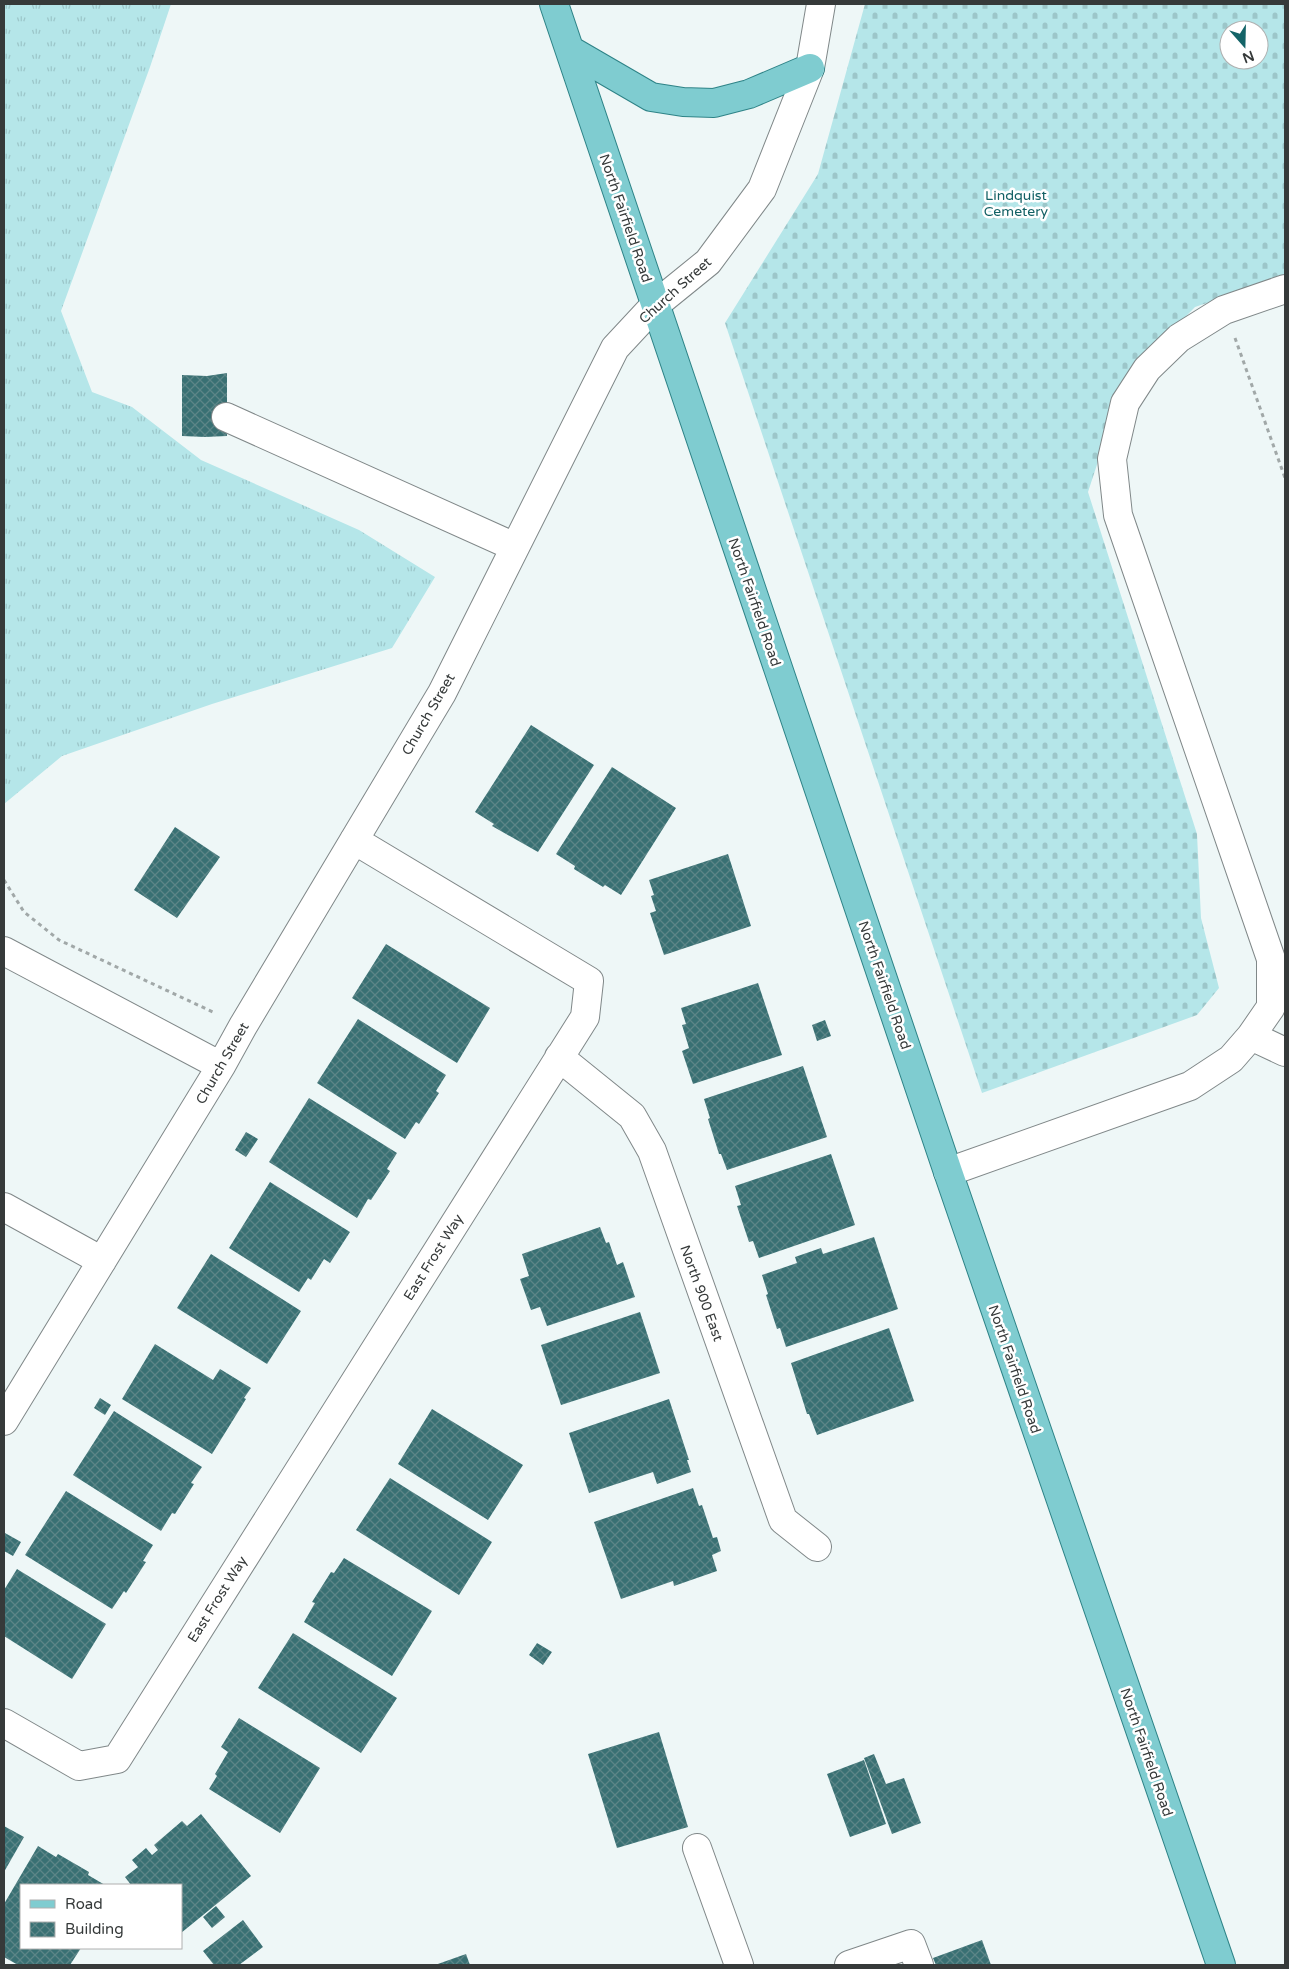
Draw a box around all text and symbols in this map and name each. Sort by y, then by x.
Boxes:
north arrow [1219,20,1269,70]
text: N [1240,47,1256,67]
street label: North Fairfield Road [596,152,655,285]
park label: Lindquist Cemetery [984,187,1049,220]
street label: Church Street [636,253,716,327]
street label: North Fairfield Road [725,536,784,669]
street label: Church Street [398,670,459,758]
street label: North Fairfield Road [855,919,914,1052]
street label: Church Street [192,1019,253,1107]
street label: East Frost Way [400,1211,467,1304]
street label: North 900 East [676,1243,727,1344]
street label: North Fairfield Road [985,1303,1044,1436]
street label: East Frost Way [184,1553,251,1646]
street label: North Fairfield Road [1117,1686,1176,1819]
legend [20,1884,182,1949]
text: Road [65,1895,103,1913]
text: Building [65,1920,124,1938]

